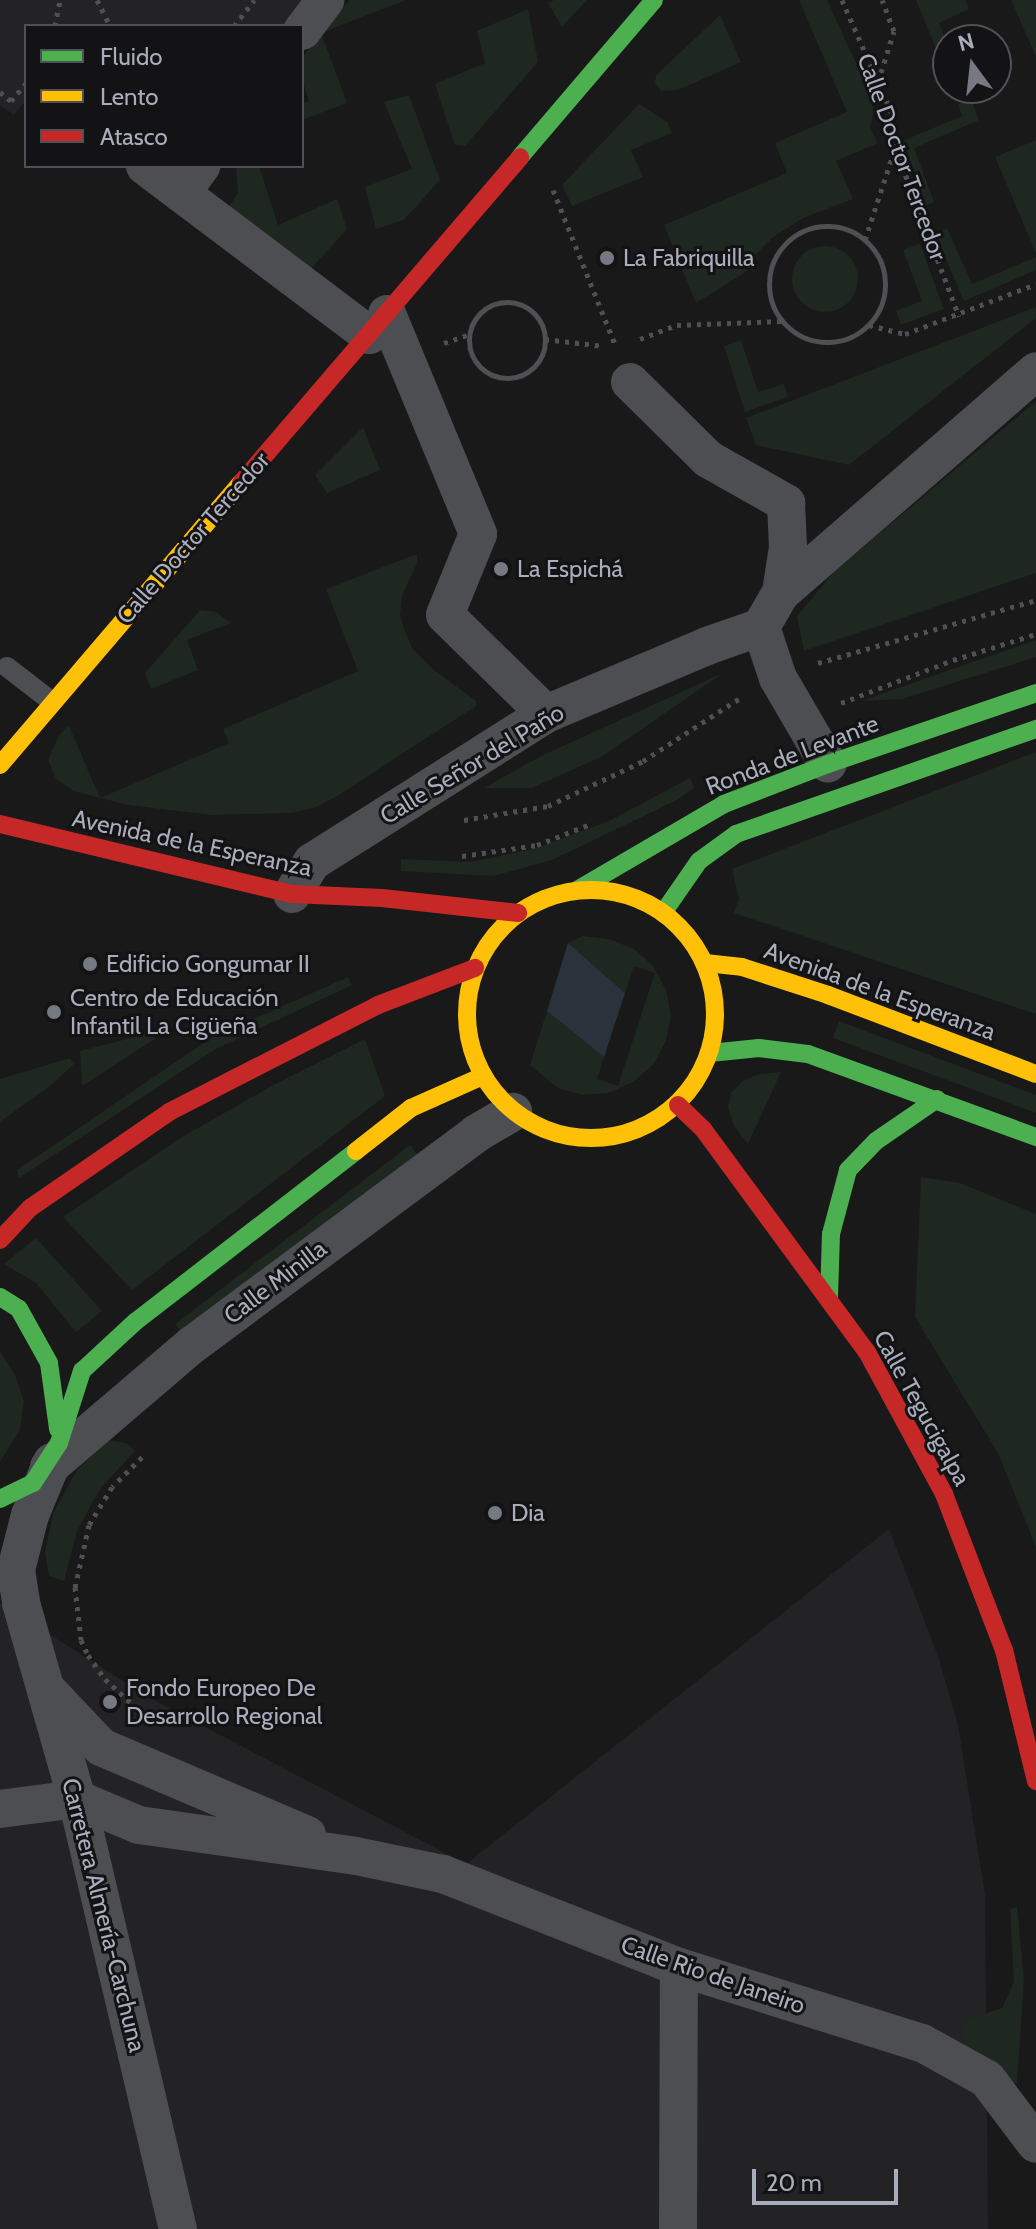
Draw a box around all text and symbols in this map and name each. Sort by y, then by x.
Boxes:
legend [24,24,304,168]
north arrow [932,24,1012,104]
text: N [955,27,977,57]
text: Fluido [100,42,162,71]
street label: Calle Doctor Tercedor [851,49,953,265]
text: Lento [100,82,159,111]
text: Atasco [100,122,168,151]
place label: La Fabriquilla [623,244,755,272]
marker: La Fabriquilla [598,249,616,267]
street label: Calle Doctor Tercedor [111,446,275,630]
place label: La Espichá [517,555,623,583]
marker: La Espichá [492,560,510,578]
street label: Calle Señor del Paño [375,698,569,830]
street label: Ronda de Levante [702,709,882,801]
street label: Avenida de la Esperanza [70,804,314,882]
street label: Avenida de la Esperanza [760,936,1000,1046]
place label: Edificio Gongumar II [106,950,310,978]
marker: Edificio Gongumar II [81,955,99,973]
place label: Centro de Educación Infantil La Cigüeña [70,984,279,1040]
marker: Centro de Educación Infantil La Cigüeña [45,1003,63,1021]
street label: Calle Minilla [218,1234,332,1330]
street label: Calle Tegucigalpa [867,1325,977,1491]
place label: Dia [511,1499,545,1527]
marker: Dia [486,1504,504,1522]
place label: Fondo Europeo De Desarrollo Regional [126,1674,323,1730]
marker: Fondo Europeo De Desarrollo Regional [101,1693,119,1711]
street label: Carretera Almería-Carchuna [56,1775,152,2055]
street label: Calle Rio de Janeiro [617,1930,809,2020]
scale bar [756,2153,902,2203]
text: 20 m [766,2168,822,2197]

